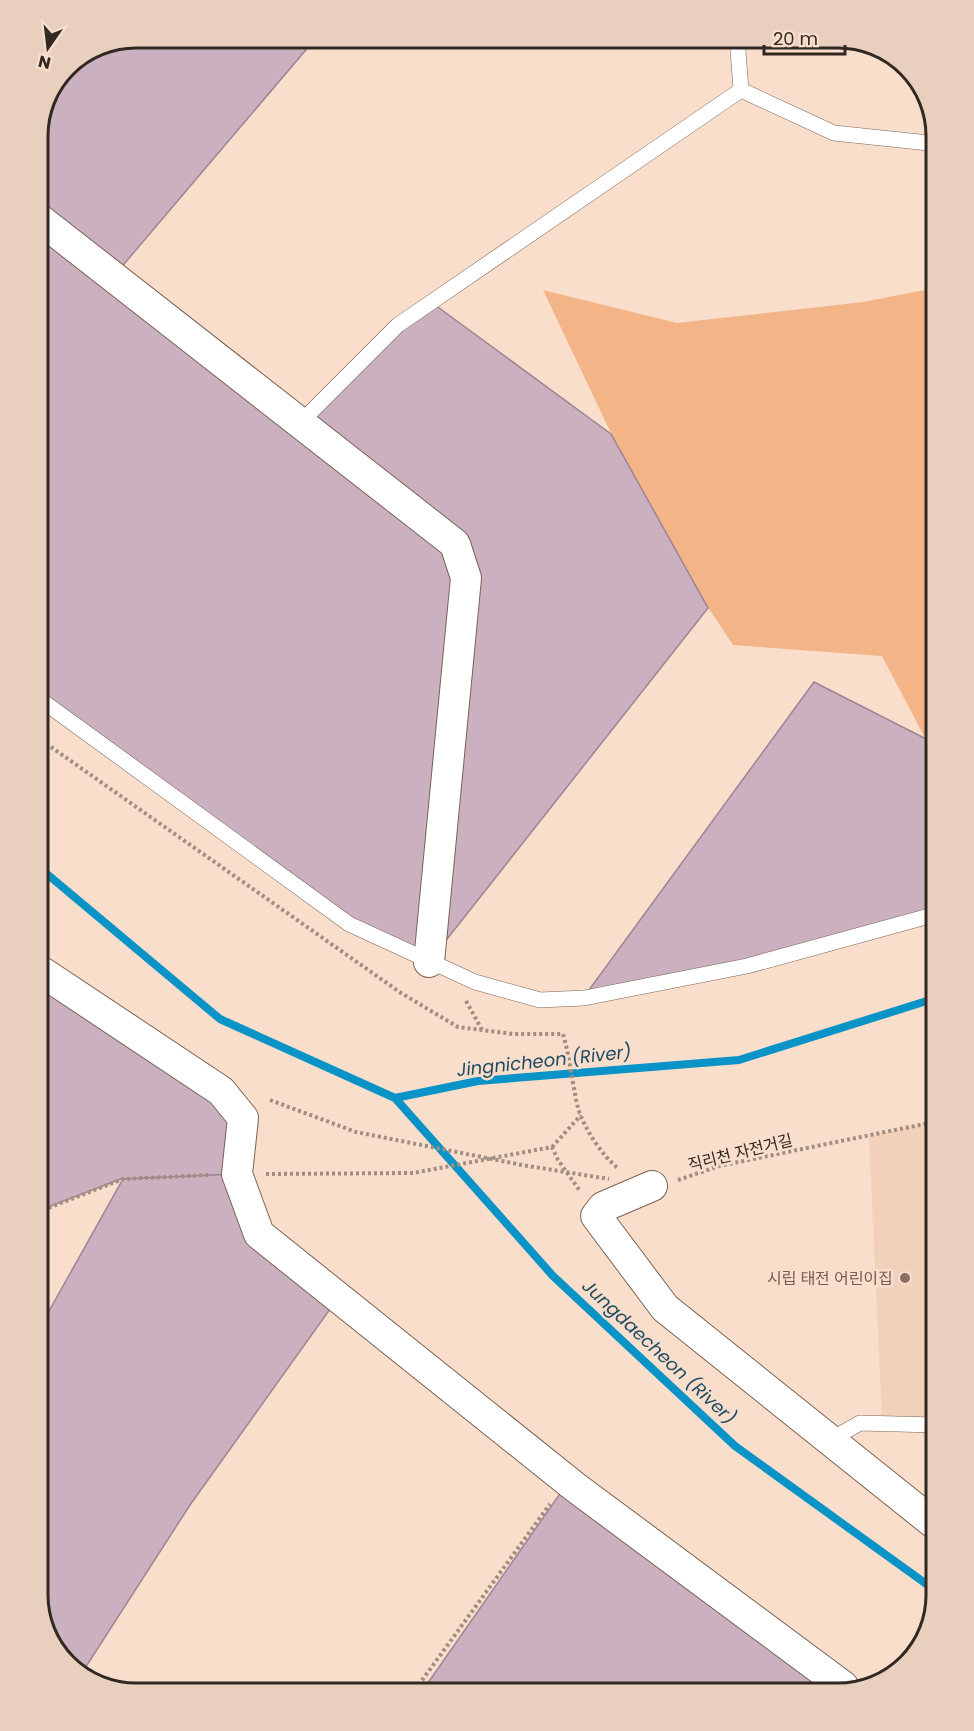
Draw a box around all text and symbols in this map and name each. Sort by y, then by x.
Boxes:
north arrow [18,18,78,78]
scale bar [764,18,845,56]
text: 20 m [773,26,818,51]
text: N [36,49,53,75]
water label: Jingnicheon (River) [455,1039,632,1082]
street label: 직리천 자전거길 [685,1128,795,1177]
place label: 시립 태전 어린이집 [767,1267,893,1290]
marker: 시립 태전 어린이집 [898,1271,912,1285]
water label: Jungdaecheon (River) [577,1274,742,1430]

